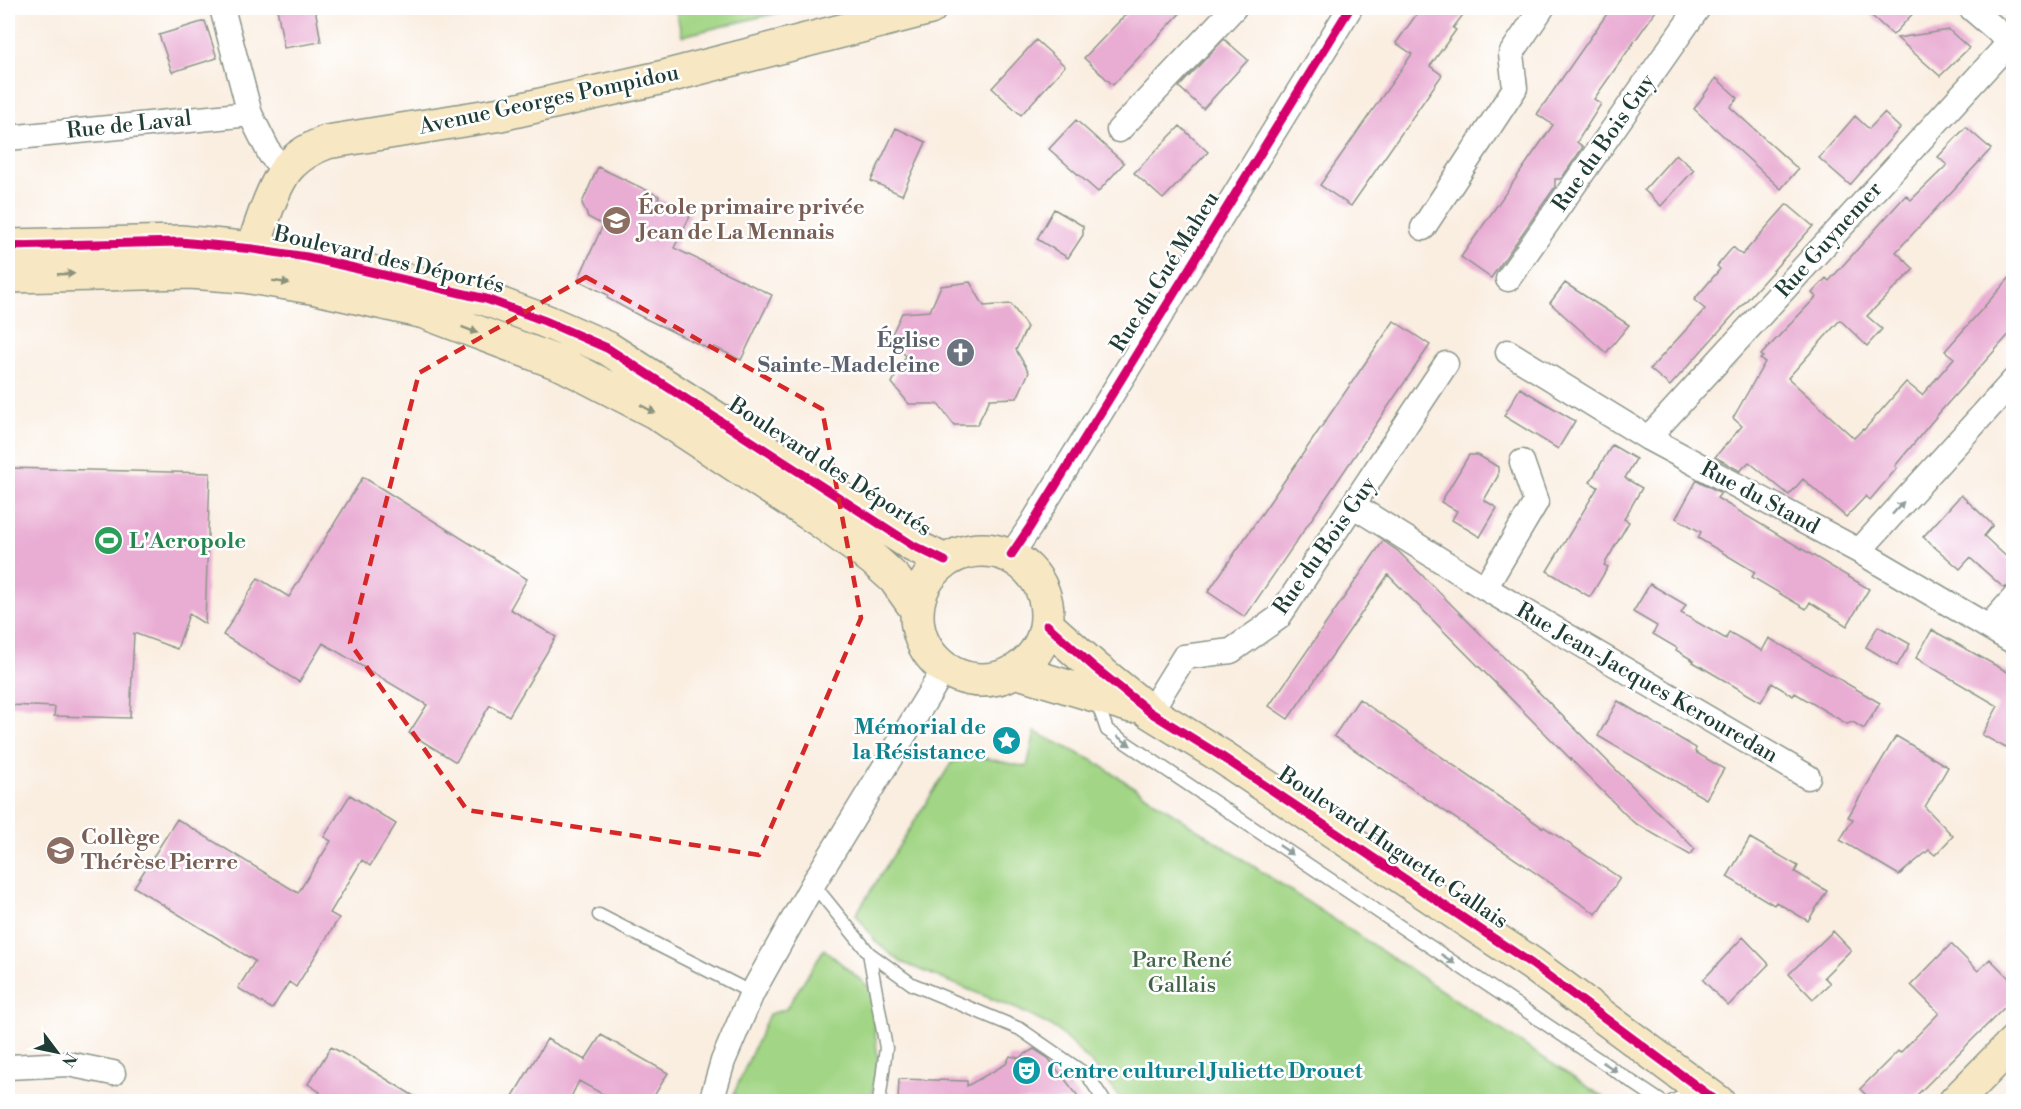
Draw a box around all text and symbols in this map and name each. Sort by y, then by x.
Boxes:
street label: Avenue Georges Pompidou [416,59,682,141]
street label: Rue du Bois Guy [1547,69,1662,217]
street label: Rue de Laval [65,105,193,145]
street label: Rue Guynemer [1770,176,1888,304]
street label: Rue du Gué Maheu [1105,186,1226,357]
place label: École primaire privée Jean de La Mennais [635,192,865,246]
school or university icon: École primaire privée Jean de La Mennais [601,204,633,236]
street label: Boulevard des Déportés [270,220,507,300]
one-way arrow [56,270,75,279]
one-way arrow [272,277,291,286]
one-way arrow [461,325,479,335]
place label: Église Sainte-Madeleine [757,325,940,379]
church icon: Église Sainte-Madeleine [945,337,977,369]
street label: Boulevard des Déportés [723,391,936,543]
one-way arrow [640,404,657,414]
street label: Rue du Stand [1696,455,1824,541]
street label: Rue du Bois Guy [1268,472,1383,620]
one-way arrow [1891,501,1904,516]
sports icon: L'Acropole [92,525,124,557]
place label: L'Acropole [129,528,246,555]
street label: Rue Jean-Jacques Kerouredan [1511,597,1783,769]
place label: Mémorial de la Résistance [852,714,986,766]
place icon: Mémorial de la Résistance [991,724,1023,756]
one-way arrow [1116,736,1133,747]
street label: Boulevard Huguette Gallais [1272,761,1513,935]
place label: Collège Thérèse Pierre [81,824,238,876]
school or university icon: Collège Thérèse Pierre [44,834,76,866]
one-way arrow [1278,844,1294,856]
park label: Parc René Gallais [1132,947,1232,999]
one-way arrow [1440,953,1457,964]
north arrow [27,1022,87,1082]
text: N [57,1049,81,1070]
theatre icon: Centre culturel Juliette Drouet [1010,1055,1042,1087]
place label: Centre culturel Juliette Drouet [1047,1058,1363,1085]
one-way arrow [1602,1061,1618,1073]

